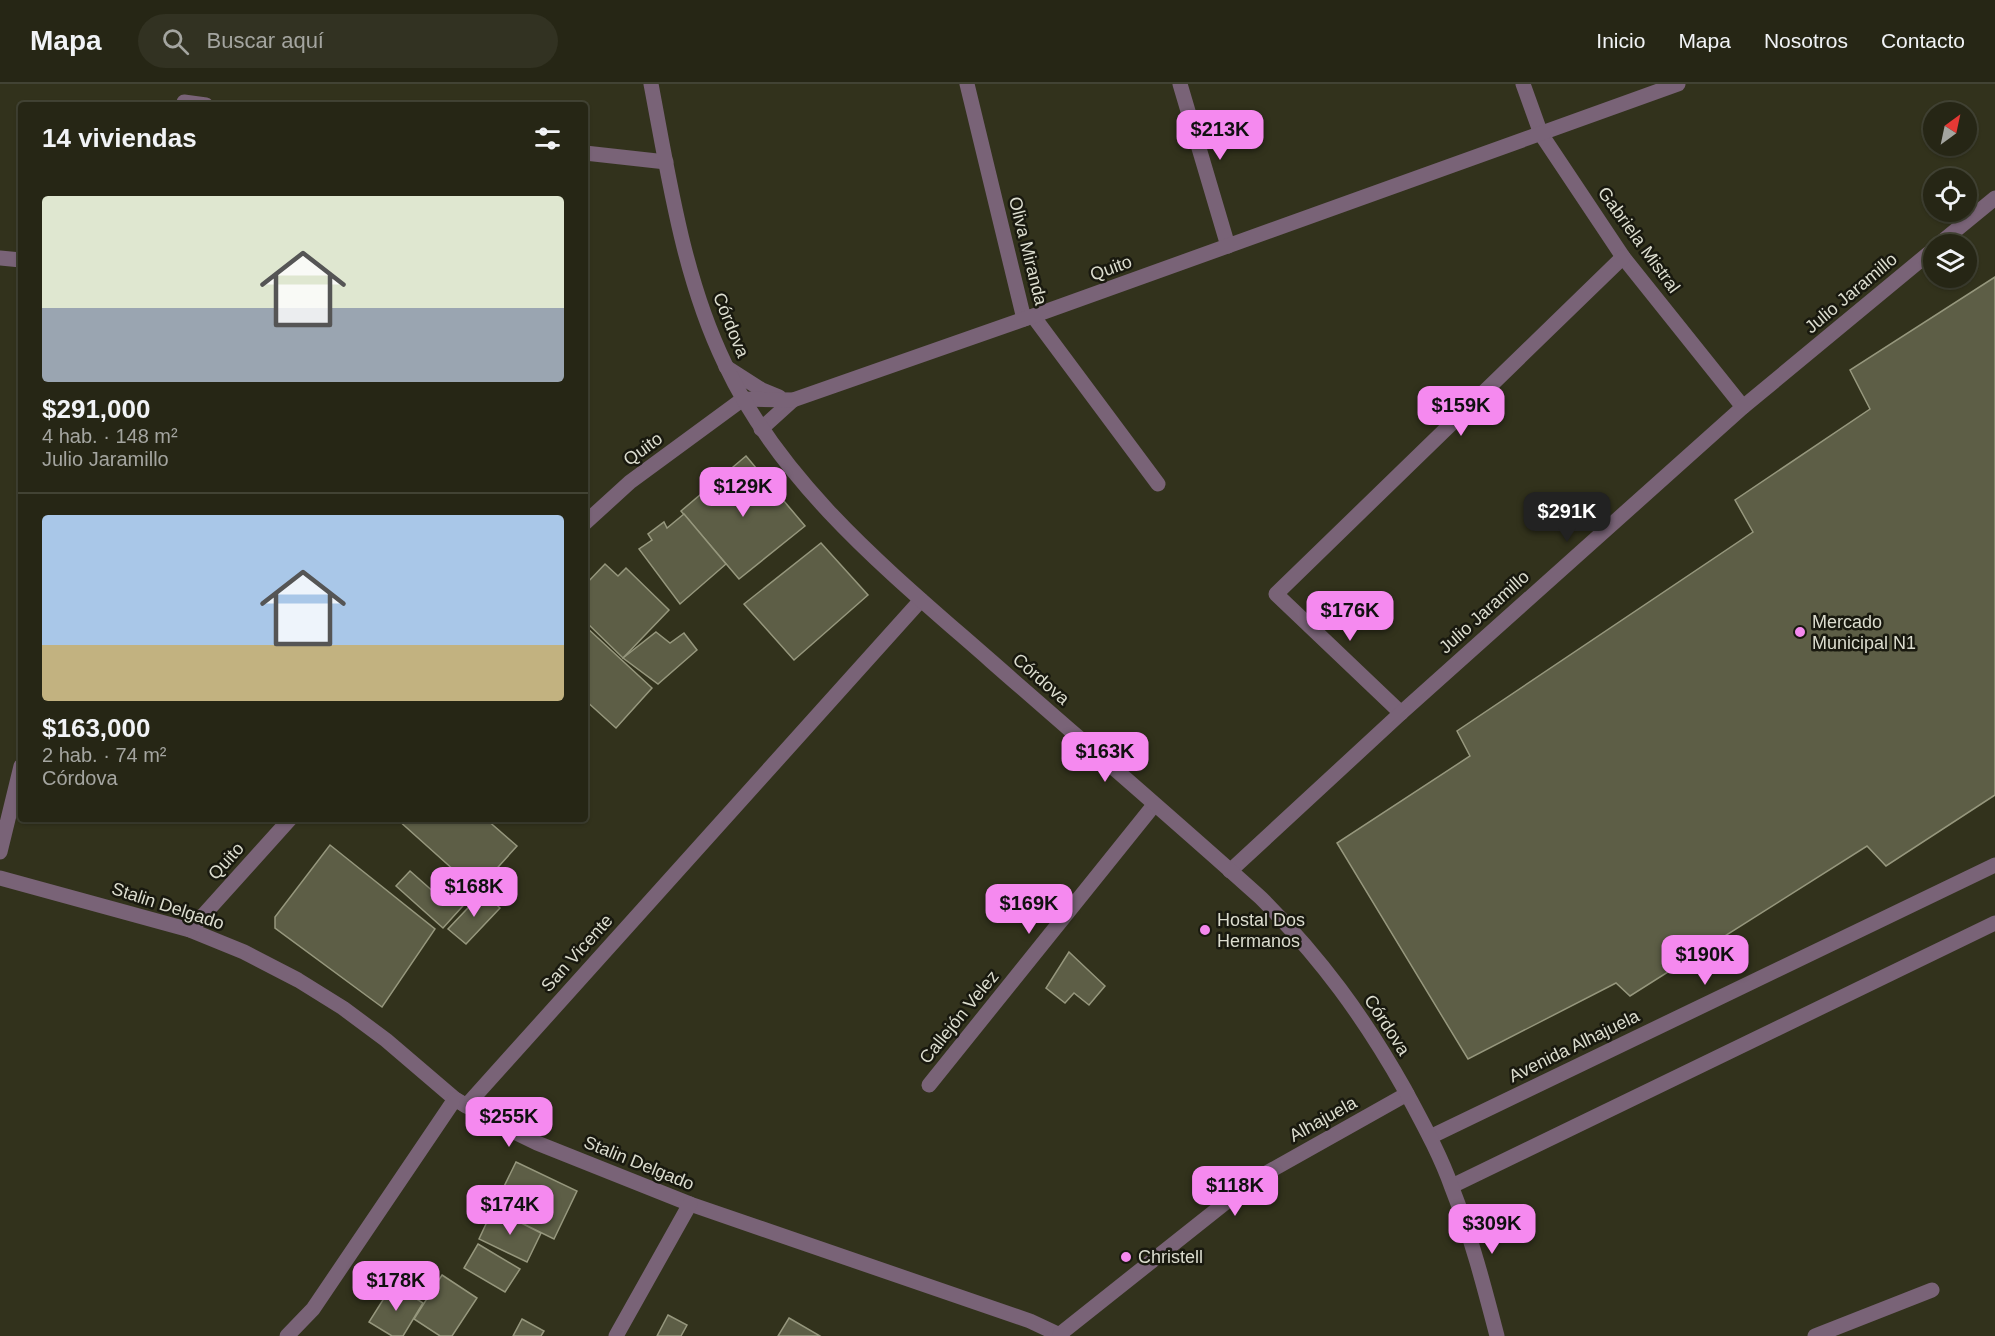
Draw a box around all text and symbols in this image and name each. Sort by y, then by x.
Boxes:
search box [138,14,558,68]
text: Mapa [30,25,102,56]
icon: search [159,25,192,58]
text: Buscar aquí [207,28,324,53]
text: Inicio [1596,29,1645,52]
text: Mapa [1678,29,1731,52]
text: Nosotros [1764,29,1848,52]
text: Contacto [1881,29,1965,52]
north arrow [1923,102,1977,156]
map controls [1923,102,1977,288]
pin: $213K [1178,110,1262,161]
text: $213K [1191,118,1249,140]
icon: filters [531,122,564,155]
text: 14 viviendas [42,123,197,153]
button: locate [1923,168,1977,222]
street label: Gabriela Mistral [1594,183,1684,297]
street label: Oliva Miranda [1005,195,1051,308]
button: layers [1923,234,1977,288]
icon: home [249,235,357,343]
street label: Julio Jaramillo [1801,249,1901,337]
street label: Quito [1087,251,1135,285]
street label: Córdova [709,290,753,361]
pin: $159K [1419,386,1503,437]
text: $291,000 [42,394,150,424]
text: $159K [1432,394,1490,416]
text: 4 hab. · 148 m² [42,425,178,447]
street label: Quito [620,428,666,470]
text: Julio Jaramillo [42,448,169,470]
pin: $129K [701,467,785,518]
text: $129K [714,475,772,497]
pin: $291K [1525,492,1609,543]
text: $291K [1538,500,1596,522]
icon: home [249,554,357,662]
street label: Julio Jaramillo [1435,566,1533,658]
pin: $176K [1308,591,1392,642]
text: $176K [1321,599,1379,621]
place label: Mercado Municipal N1 [1812,612,1916,653]
marker: Mercado Municipal N1 [1793,625,1807,639]
street label: Córdova [1009,649,1074,710]
text: $163,000 [42,713,150,743]
pin: $163K [1063,732,1147,783]
text: $163K [1076,740,1134,762]
text: 2 hab. · 74 m² [42,744,167,766]
text: Córdova [42,767,118,789]
street label: Quito [204,838,248,884]
pin: $168K [432,867,516,918]
text: $168K [445,875,503,897]
street label: Stalin Delgado [109,878,227,934]
pin: $169K [987,884,1071,935]
text: $169K [1000,892,1058,914]
street label: San Vicente [537,910,617,996]
place label: Hostal Dos Hermanos [1217,910,1305,951]
marker: Hostal Dos Hermanos [1198,923,1212,937]
pin: $190K [1663,935,1747,986]
text: $190K [1676,943,1734,965]
street label: Callejón Velez [915,966,1003,1068]
street label: Córdova [1360,991,1414,1060]
street label: Avenida Alhajuela [1505,1005,1643,1086]
street label: Alhajuela [1286,1092,1361,1146]
pin: $255K [467,1097,551,1148]
text: $255K [480,1105,538,1127]
street label: Stalin Delgado [581,1132,697,1194]
pin: $118K [1193,1166,1277,1217]
text: $118K [1206,1174,1264,1196]
pin: $174K [468,1185,552,1236]
text: $174K [481,1193,539,1215]
pin: $309K [1450,1204,1534,1255]
text: $309K [1463,1212,1521,1234]
place label: Christell [1138,1247,1203,1267]
marker: Christell [1119,1250,1133,1264]
pin: $178K [354,1261,438,1312]
text: $178K [367,1269,425,1291]

